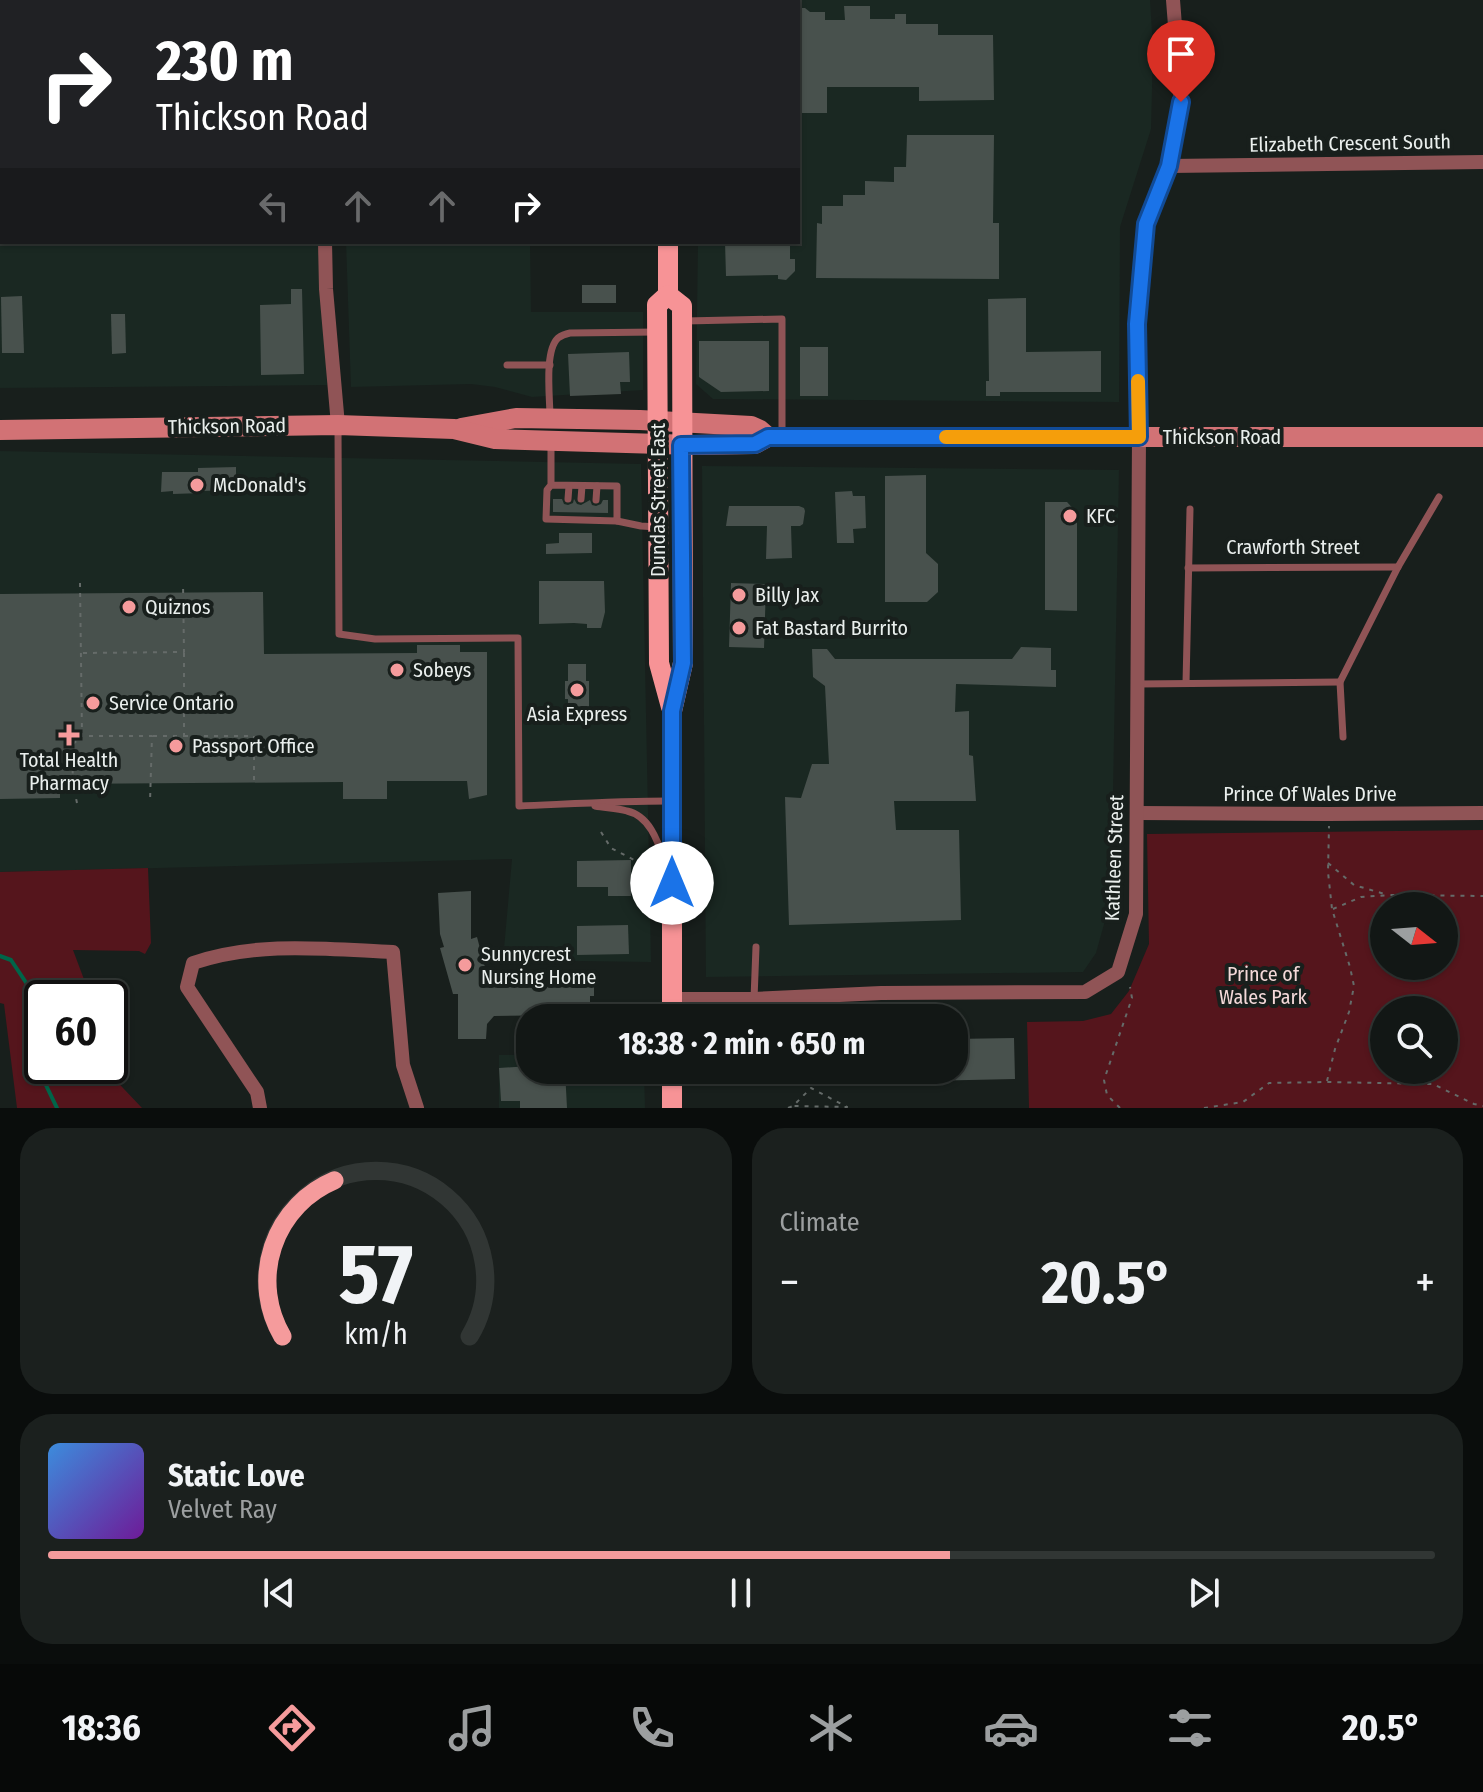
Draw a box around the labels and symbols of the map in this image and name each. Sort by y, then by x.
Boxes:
pin [1147,20,1215,102]
street label: Elizabeth Crescent South [1249,129,1451,157]
street label: Thickson Road [168,413,286,439]
street label: Dundas Street East [646,423,670,577]
street label: Thickson Road [1163,425,1281,449]
place label: McDonald's [213,473,306,497]
marker: McDonald's [188,476,206,494]
place label: KFC [1086,504,1115,528]
marker: KFC [1061,507,1079,525]
street label: Crawforth Street [1226,535,1360,559]
place label: Billy Jax [755,583,819,607]
marker: Billy Jax [730,586,748,604]
place label: Quiznos [145,595,211,619]
marker: Quiznos [120,598,138,616]
place label: Fat Bastard Burrito [755,616,908,640]
marker: Fat Bastard Burrito [730,619,748,637]
place label: Sobeys [413,658,471,682]
marker: Sobeys [388,661,406,679]
marker: Asia Express [568,681,586,699]
place label: Service Ontario [109,691,234,715]
marker: Service Ontario [84,694,102,712]
place label: Asia Express [527,702,627,726]
marker: Total Health Pharmacy [60,726,78,744]
place label: Passport Office [192,734,315,758]
marker: Passport Office [167,737,185,755]
place label: Total Health Pharmacy [20,748,118,795]
street label: Prince Of Wales Drive [1223,782,1397,806]
street label: Kathleen Street [1100,794,1128,922]
position arrow [630,841,714,925]
north arrow [1370,892,1458,980]
place label: Sunnycrest Nursing Home [481,942,596,989]
marker: Sunnycrest Nursing Home [456,956,474,974]
park label: Prince of Wales Park [1219,962,1308,1009]
speed limit sign: 60 [24,980,128,1084]

